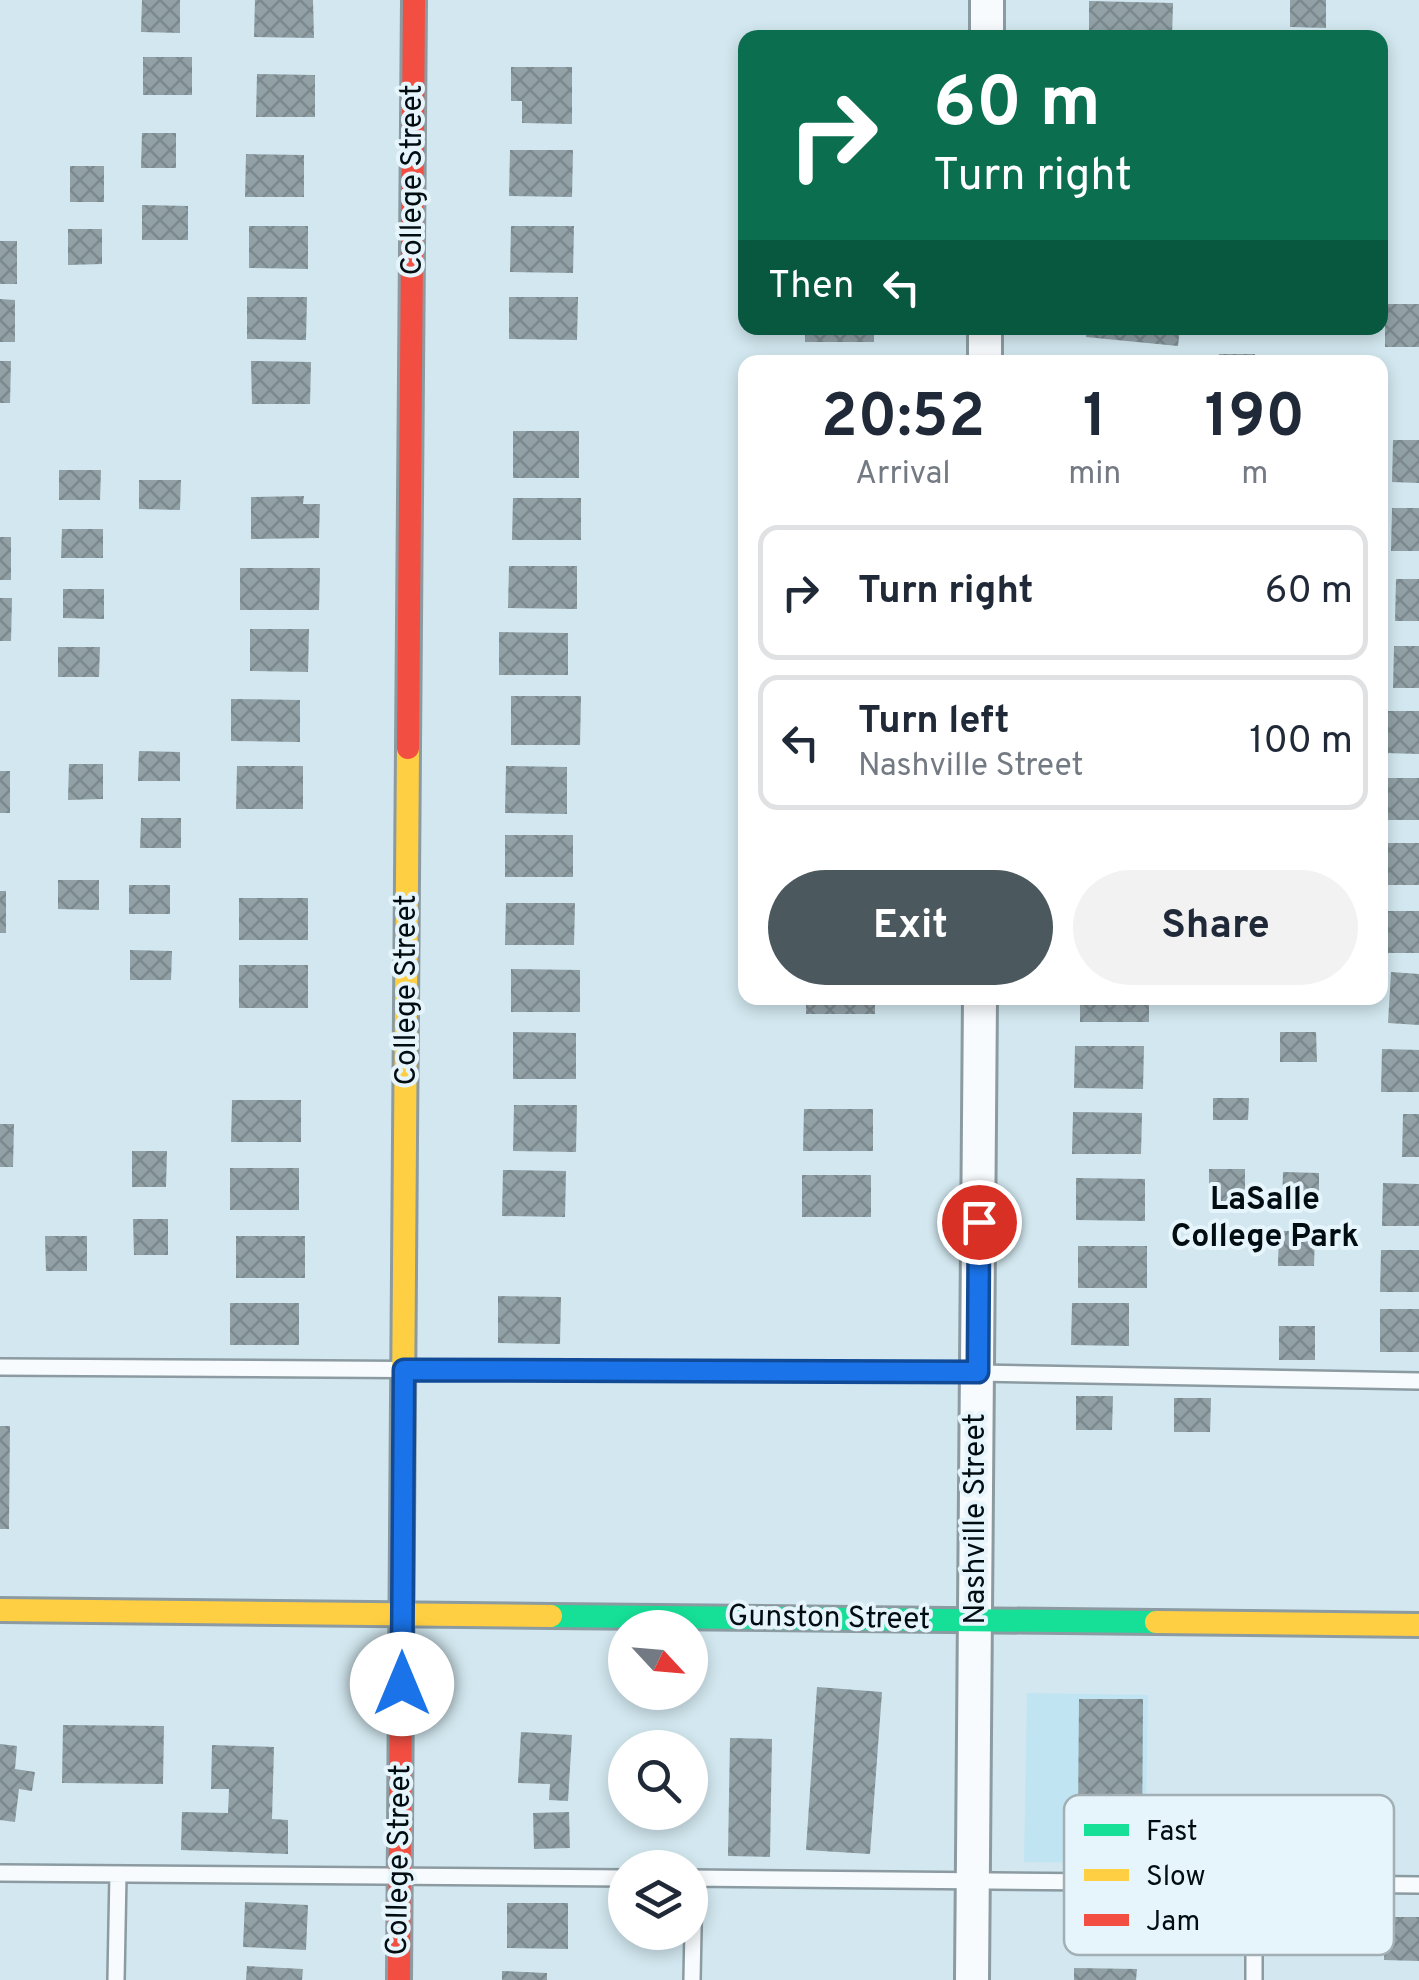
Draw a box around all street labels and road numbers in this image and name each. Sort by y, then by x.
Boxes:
street label: College Street [395,84,432,276]
street label: College Street [389,894,426,1086]
street label: Nashville Street [958,1413,995,1625]
street label: Gunston Street [727,1599,931,1639]
street label: College Street [380,1764,420,1956]

